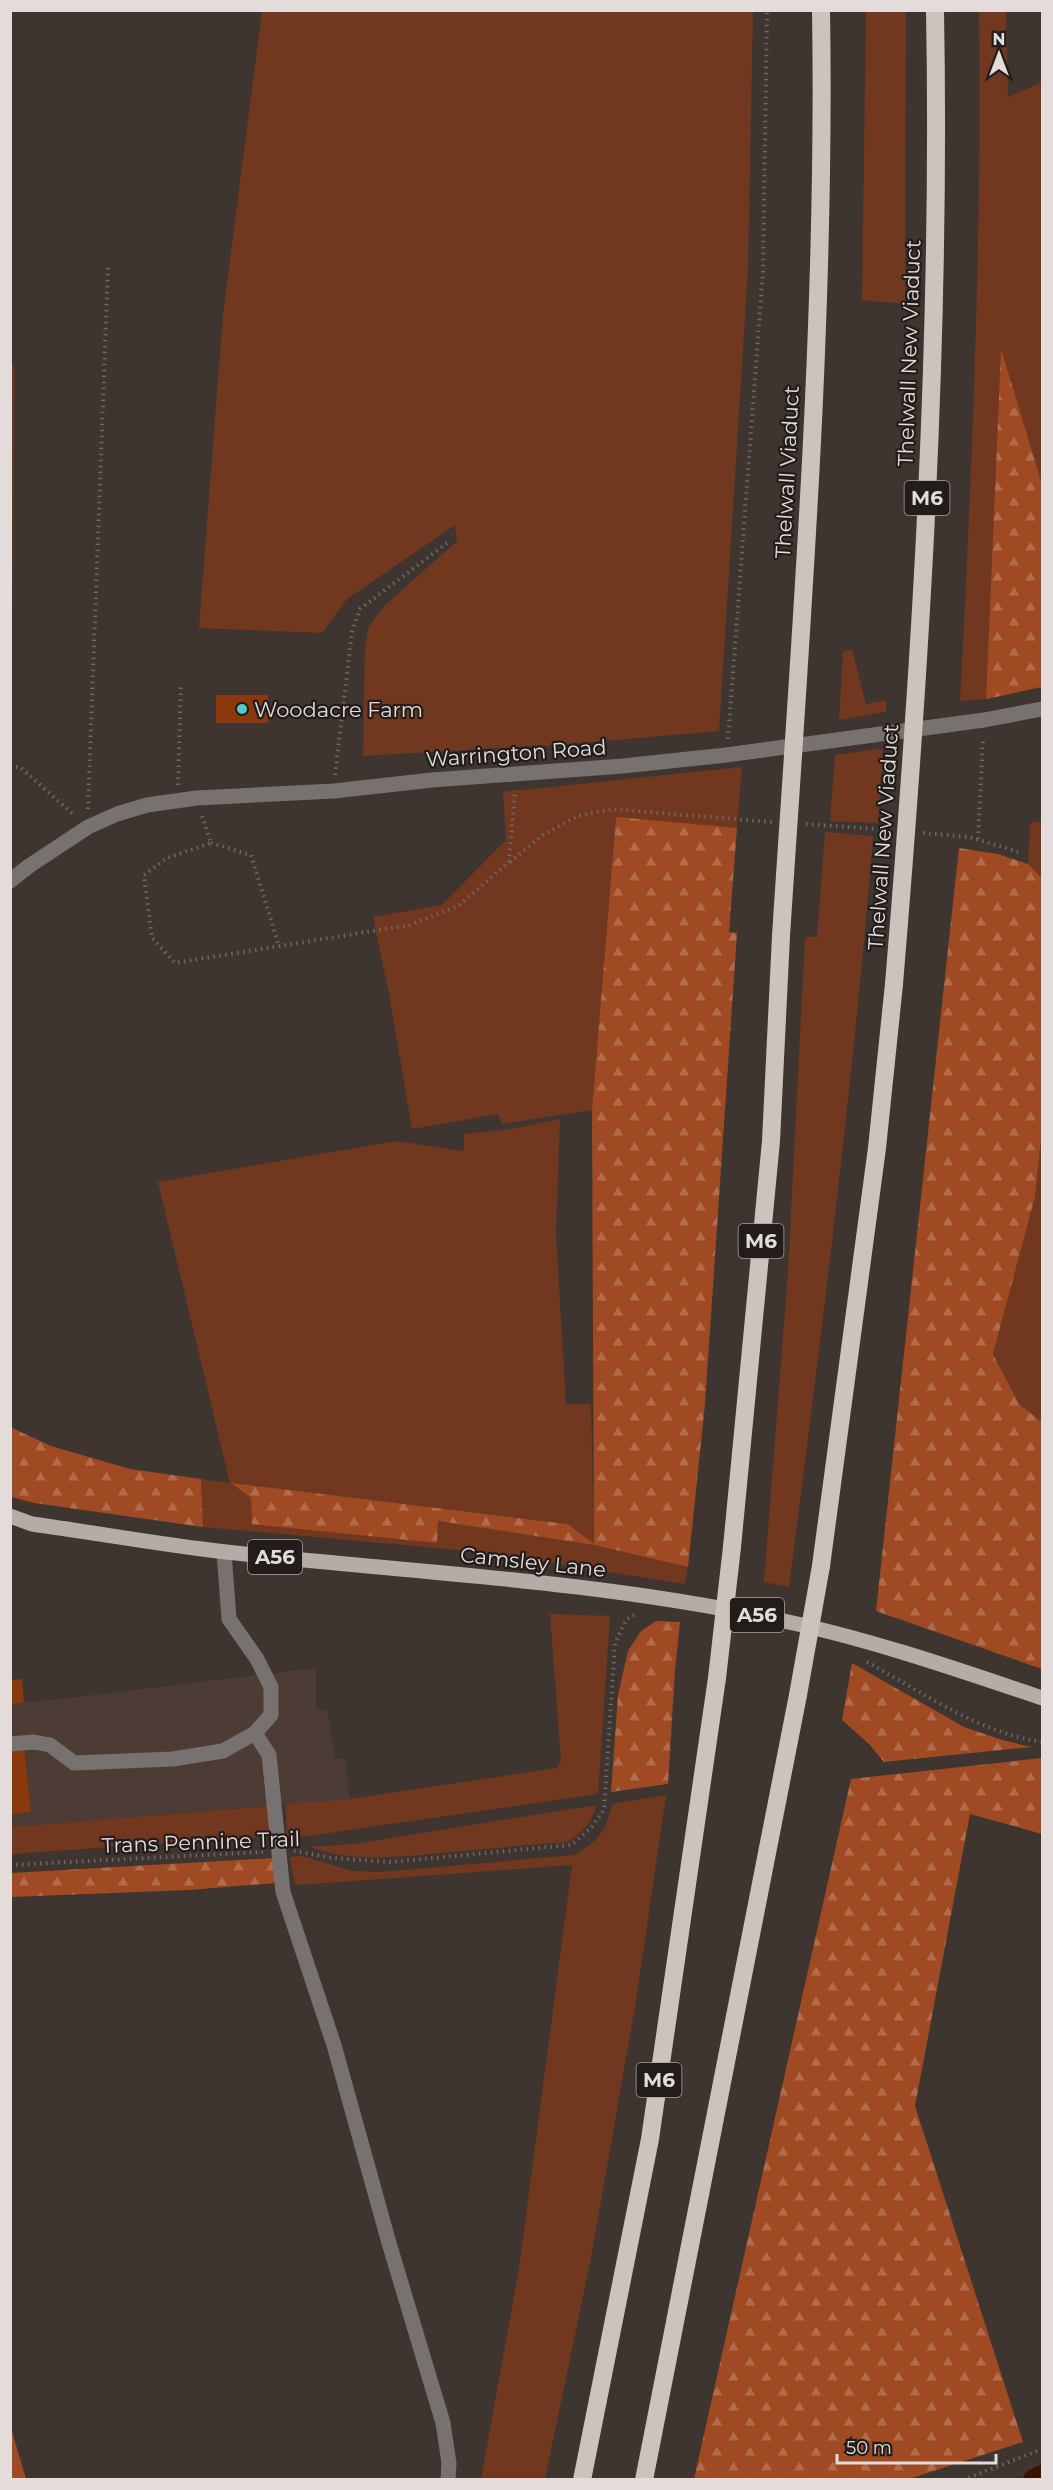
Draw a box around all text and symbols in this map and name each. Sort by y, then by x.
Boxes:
north arrow [969,24,1029,84]
text: N [993,30,1005,49]
street label: Thelwall New Viaduct [893,239,925,467]
street label: Thelwall Viaduct [770,385,804,559]
road number: M6 [904,481,950,515]
place label: Woodacre Farm [254,697,423,722]
marker: Woodacre Farm [235,702,249,716]
street label: Thelwall New Viaduct [863,723,903,951]
street label: Warrington Road [425,734,607,772]
road number: M6 [738,1224,783,1258]
road number: A56 [248,1540,302,1574]
street label: Camsley Lane [459,1542,607,1582]
road number: A56 [730,1598,784,1632]
street label: Trans Pennine Trail [101,1826,301,1858]
road number: M6 [636,2063,682,2097]
scale bar [837,2427,996,2465]
text: 50 m [846,2437,892,2459]

